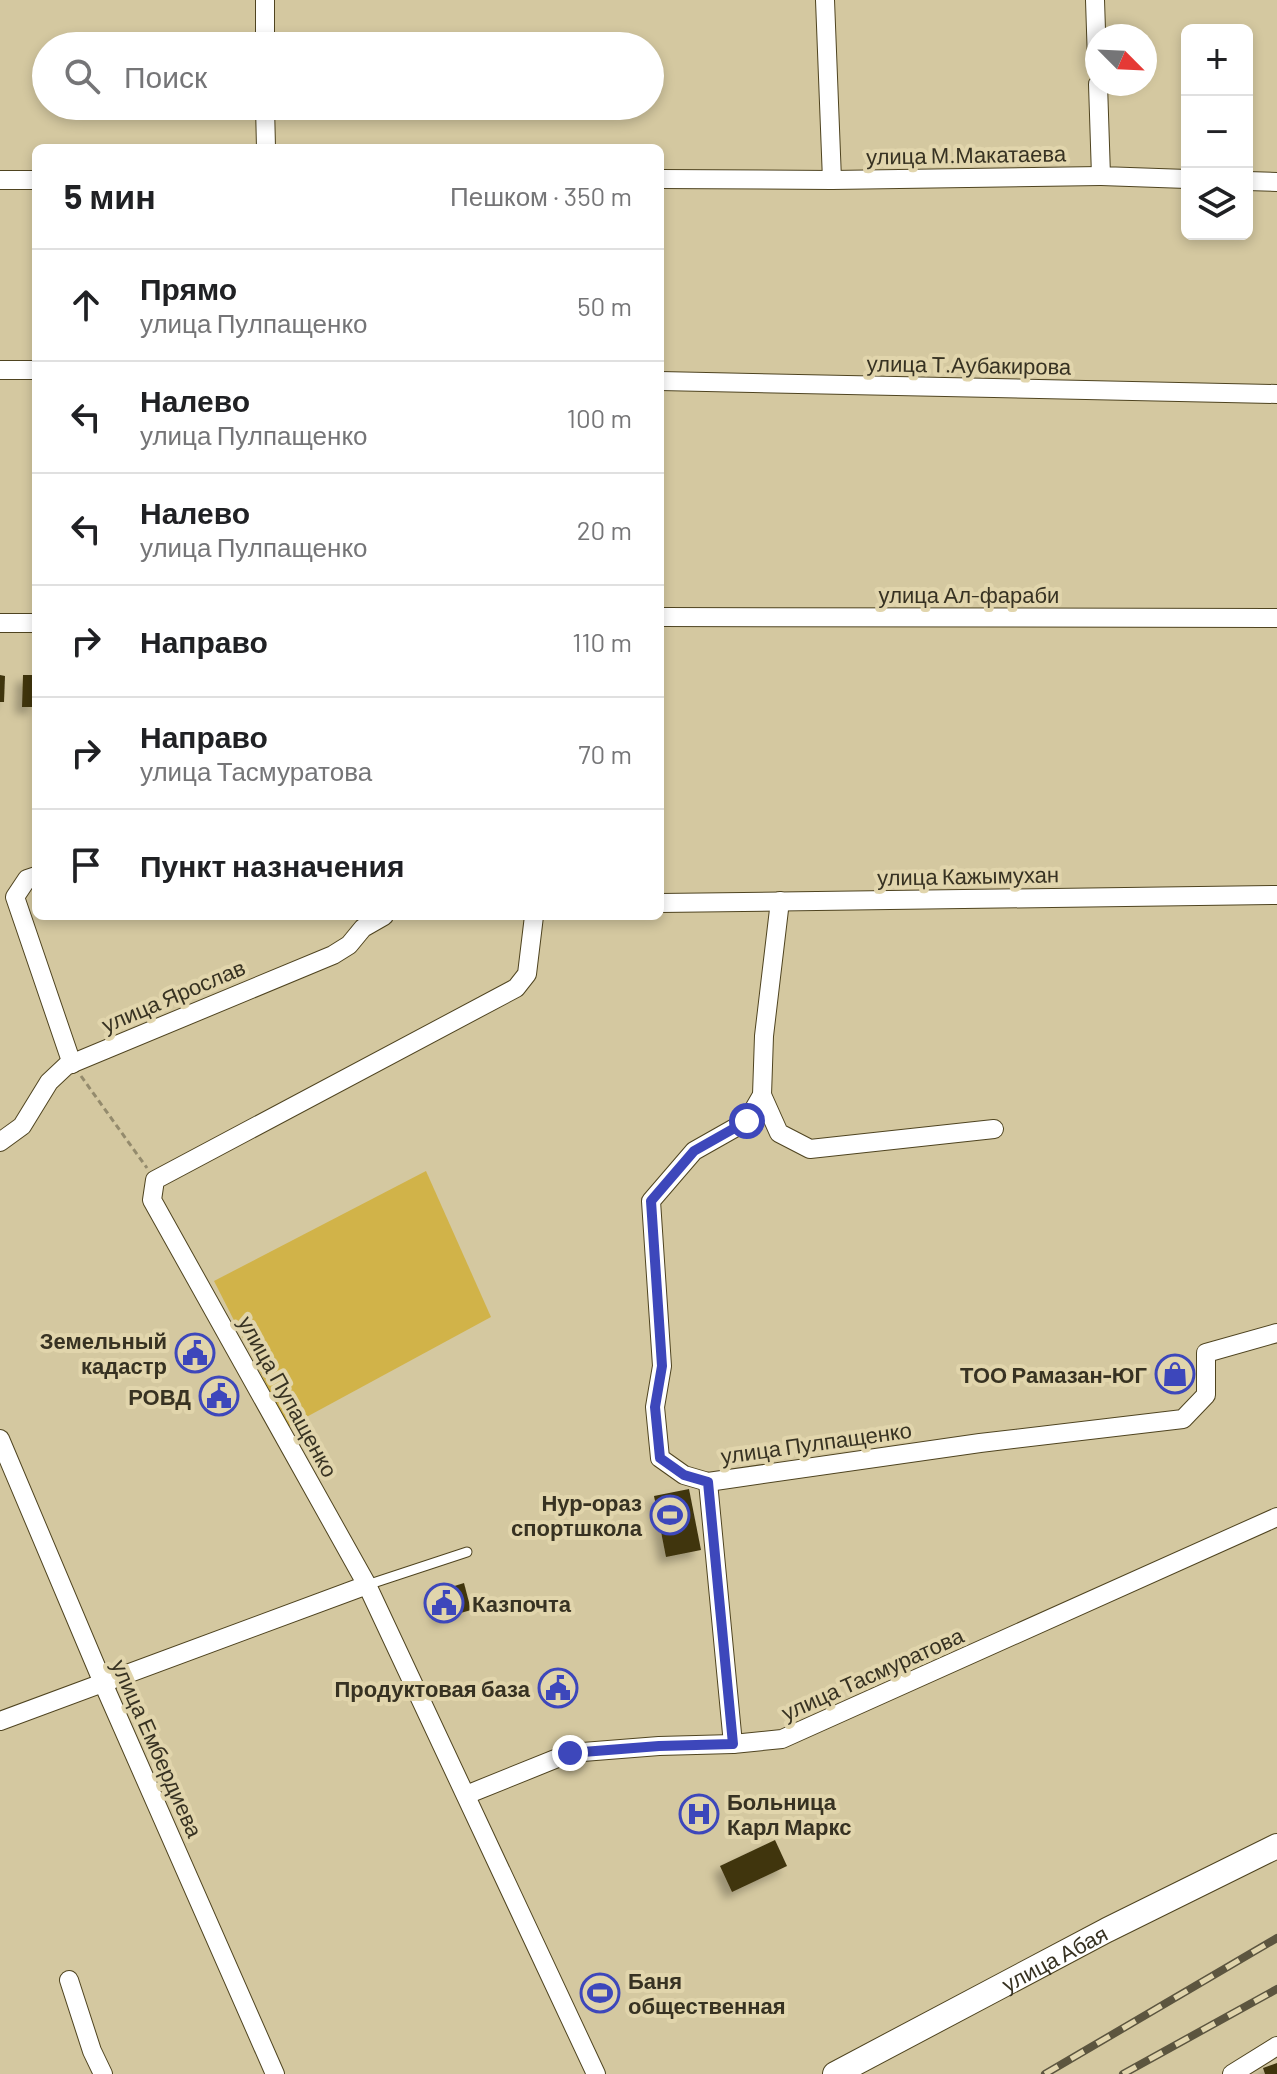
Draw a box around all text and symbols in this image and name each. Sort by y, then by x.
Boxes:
north arrow [1085,24,1157,96]
map controls [1181,24,1253,240]
button: + [1181,24,1253,96]
search box [32,32,664,120]
icon: search [60,54,104,98]
text: Поиск [124,58,207,94]
button: − [1181,96,1253,168]
street label: улица М.Макатаева [866,139,1067,170]
button: layers [1181,168,1253,240]
text: 5 мин [64,175,156,216]
text: Пешком · 350 m [450,180,632,211]
text: Прямо [140,270,237,306]
icon: ahead [64,283,108,327]
text: 50 m [577,290,632,321]
text: улица Пулпащенко [140,307,368,338]
street label: улица Т.Аубакирова [867,349,1072,380]
text: Налево [140,382,250,418]
icon: left [64,395,108,439]
text: 100 m [567,402,632,433]
text: улица Пулпащенко [140,419,368,450]
text: Налево [140,494,250,530]
icon: left [64,507,108,551]
text: 20 m [577,514,632,545]
text: улица Пулпащенко [140,531,368,562]
street label: улица Ал-фараби [879,581,1059,608]
icon: right [64,619,108,663]
text: Направо [140,623,268,659]
text: 110 m [572,626,632,657]
text: Направо [140,718,268,754]
icon: right [64,731,108,775]
text: 70 m [578,738,632,769]
text: улица Тасмуратова [140,755,372,786]
icon: arrive [64,843,108,887]
text: Пункт назначения [140,847,404,883]
street label: улица Кажымухан [877,860,1059,891]
street label: улица Ярослав [98,953,249,1038]
route start [729,1103,765,1139]
street label: улица Пупащенко [233,1311,344,1482]
place label: Земельный кадастр [40,1327,167,1379]
public building icon: Земельный кадастр [174,1332,216,1374]
shop icon: ТОО Рамазан-ЮГ [1154,1353,1196,1395]
place label: ТОО Рамазан-ЮГ [960,1361,1148,1387]
public building icon: РОВД [198,1375,240,1417]
place label: РОВД [128,1383,191,1410]
street label: улица Пулпащенко [719,1416,913,1469]
place label: Нур-ораз спортшкола [511,1489,643,1541]
sports icon: Нур-ораз спортшкола [649,1494,691,1536]
public building icon: Казпочта [423,1582,465,1624]
place label: Казпочта [472,1590,572,1616]
street label: улица Тасмуратова [777,1621,968,1726]
street label: улица Ембердиева [106,1655,209,1842]
public building icon: Продуктовая база [537,1667,579,1709]
place label: Продуктовая база [335,1675,531,1702]
route end [552,1735,588,1771]
place label: Больница Карл Маркс [727,1788,851,1840]
hospital icon: Больница Карл Маркс [678,1793,720,1835]
street label: улица Абая [997,1919,1111,1997]
place label: Баня общественная [628,1967,786,2019]
sports icon: Баня общественная [579,1972,621,2014]

